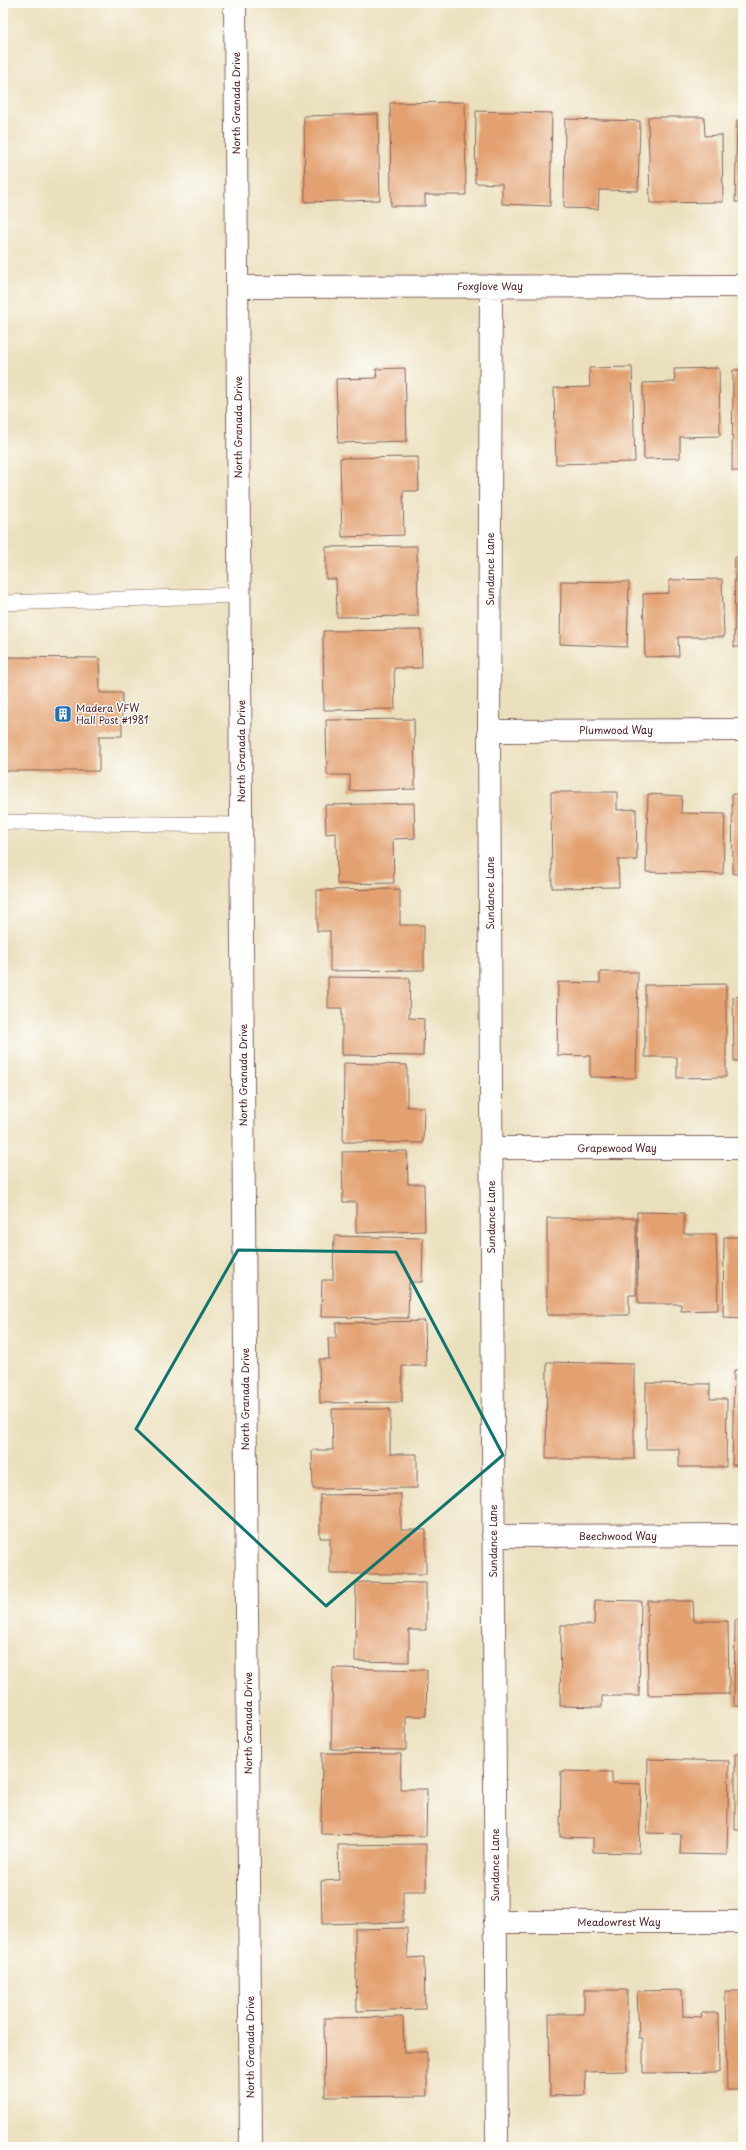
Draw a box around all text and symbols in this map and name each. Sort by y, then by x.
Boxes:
street label: North Granada Drive [228,51,243,154]
street label: Foxglove Way [457,278,523,293]
street label: North Granada Drive [230,375,245,478]
street label: Sundance Lane [482,532,497,606]
street label: North Granada Drive [233,699,248,802]
place label: Madera VFW Hall Post #1981 [76,700,148,727]
building icon: Madera VFW Hall Post #1981 [53,704,73,724]
street label: Plumwood Way [579,722,653,737]
street label: Sundance Lane [482,856,497,930]
street label: North Granada Drive [235,1023,250,1126]
street label: Grapewood Way [577,1140,657,1155]
street label: Sundance Lane [483,1180,498,1254]
street label: North Granada Drive [237,1347,252,1450]
street label: Sundance Lane [485,1504,500,1578]
street label: Beechwood Way [579,1528,657,1543]
street label: North Granada Drive [240,1671,255,1774]
street label: Sundance Lane [487,1828,502,1902]
street label: Meadowrest Way [577,1914,661,1929]
street label: North Granada Drive [242,1995,257,2098]

